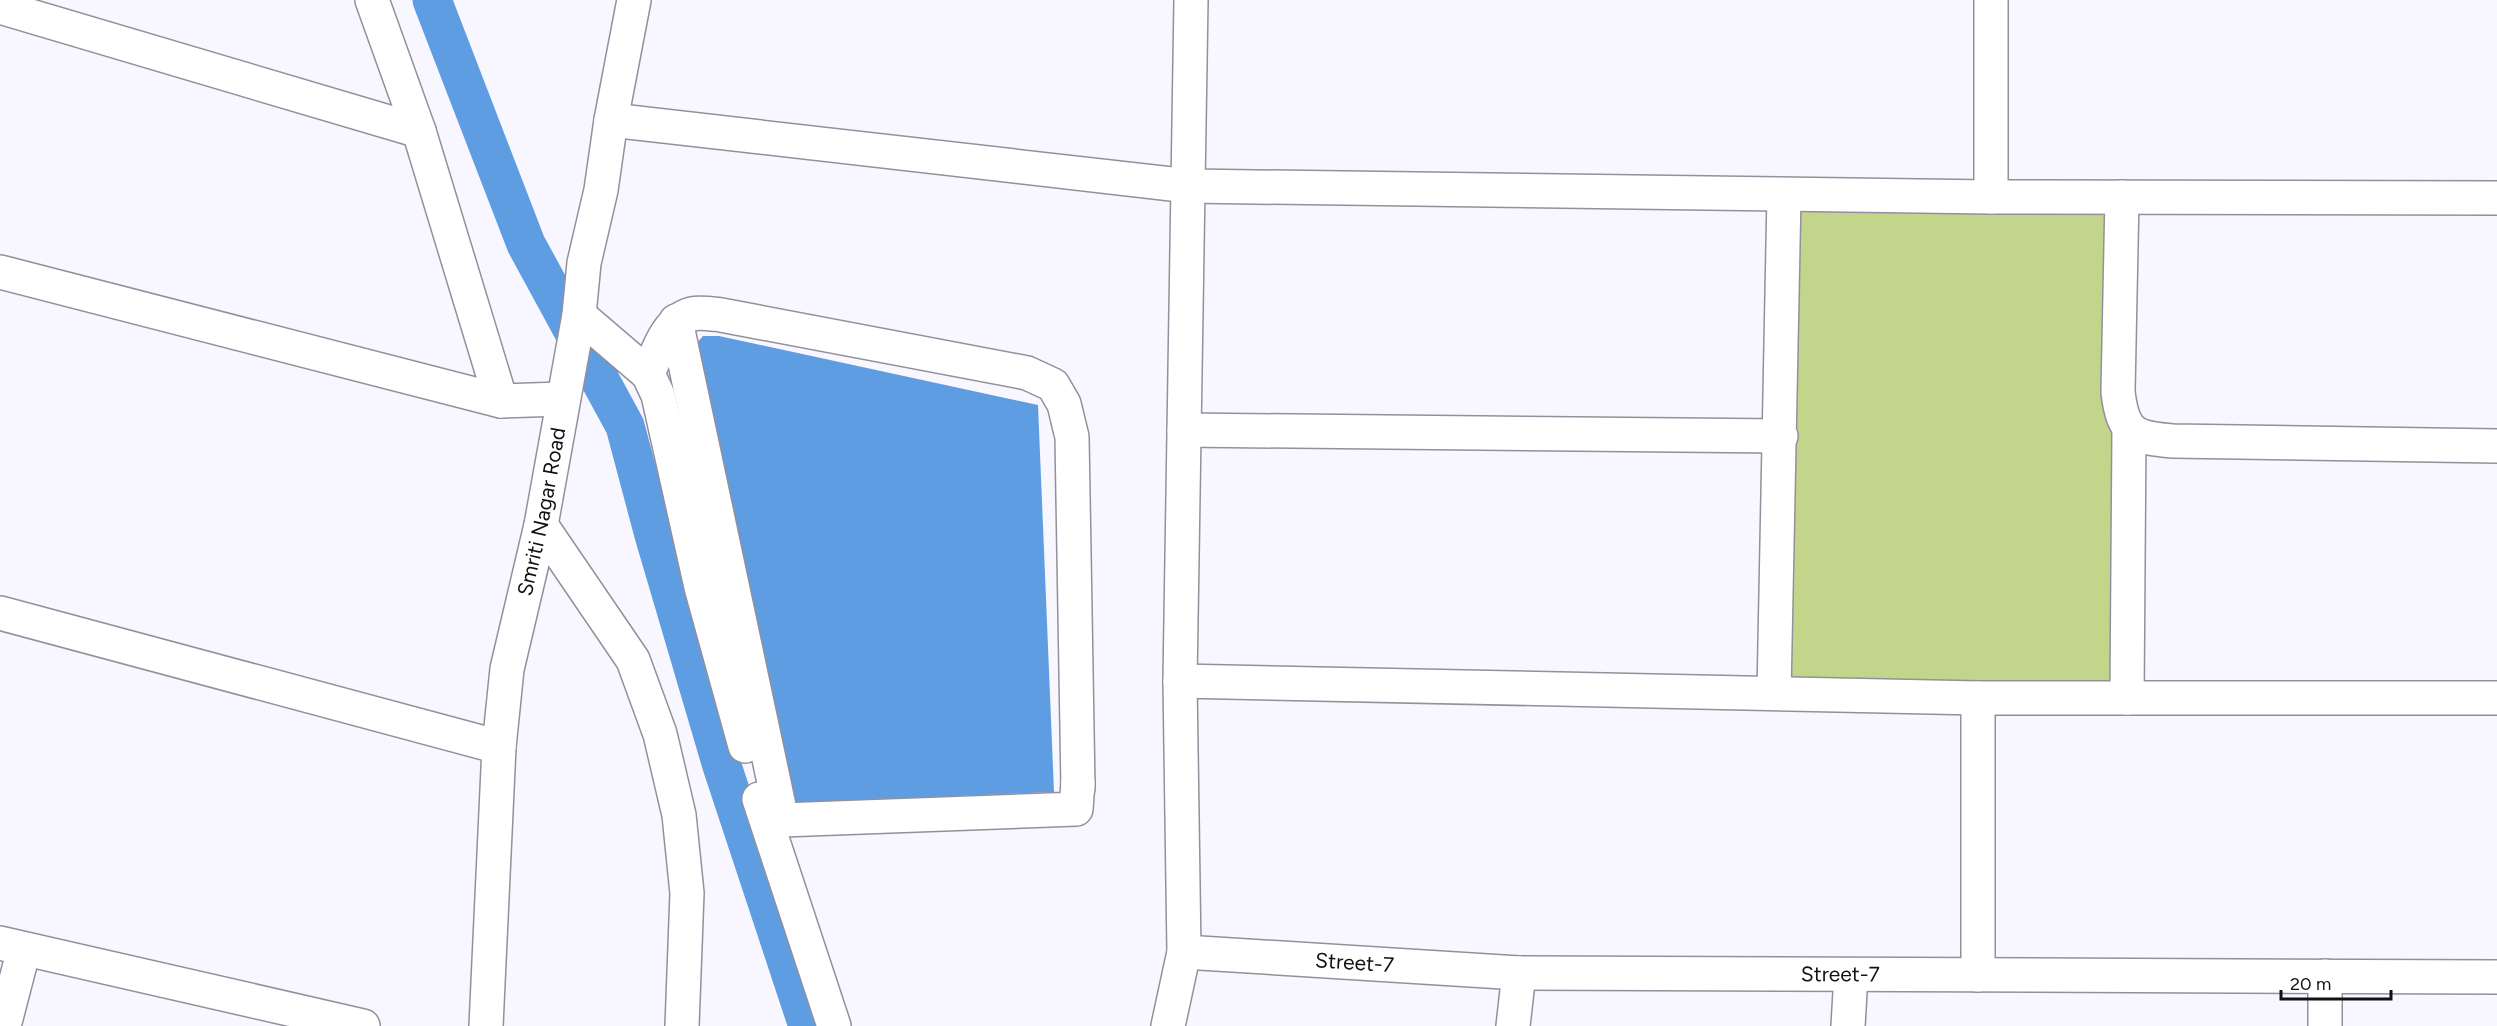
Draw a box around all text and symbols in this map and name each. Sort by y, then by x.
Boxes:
street label: Smriti Nagar Road [512,425,570,598]
street label: Street-7 [1315,947,1395,977]
street label: Street-7 [1801,961,1880,986]
scale bar [2281,963,2390,1001]
text: 20 m [2290,973,2331,995]

